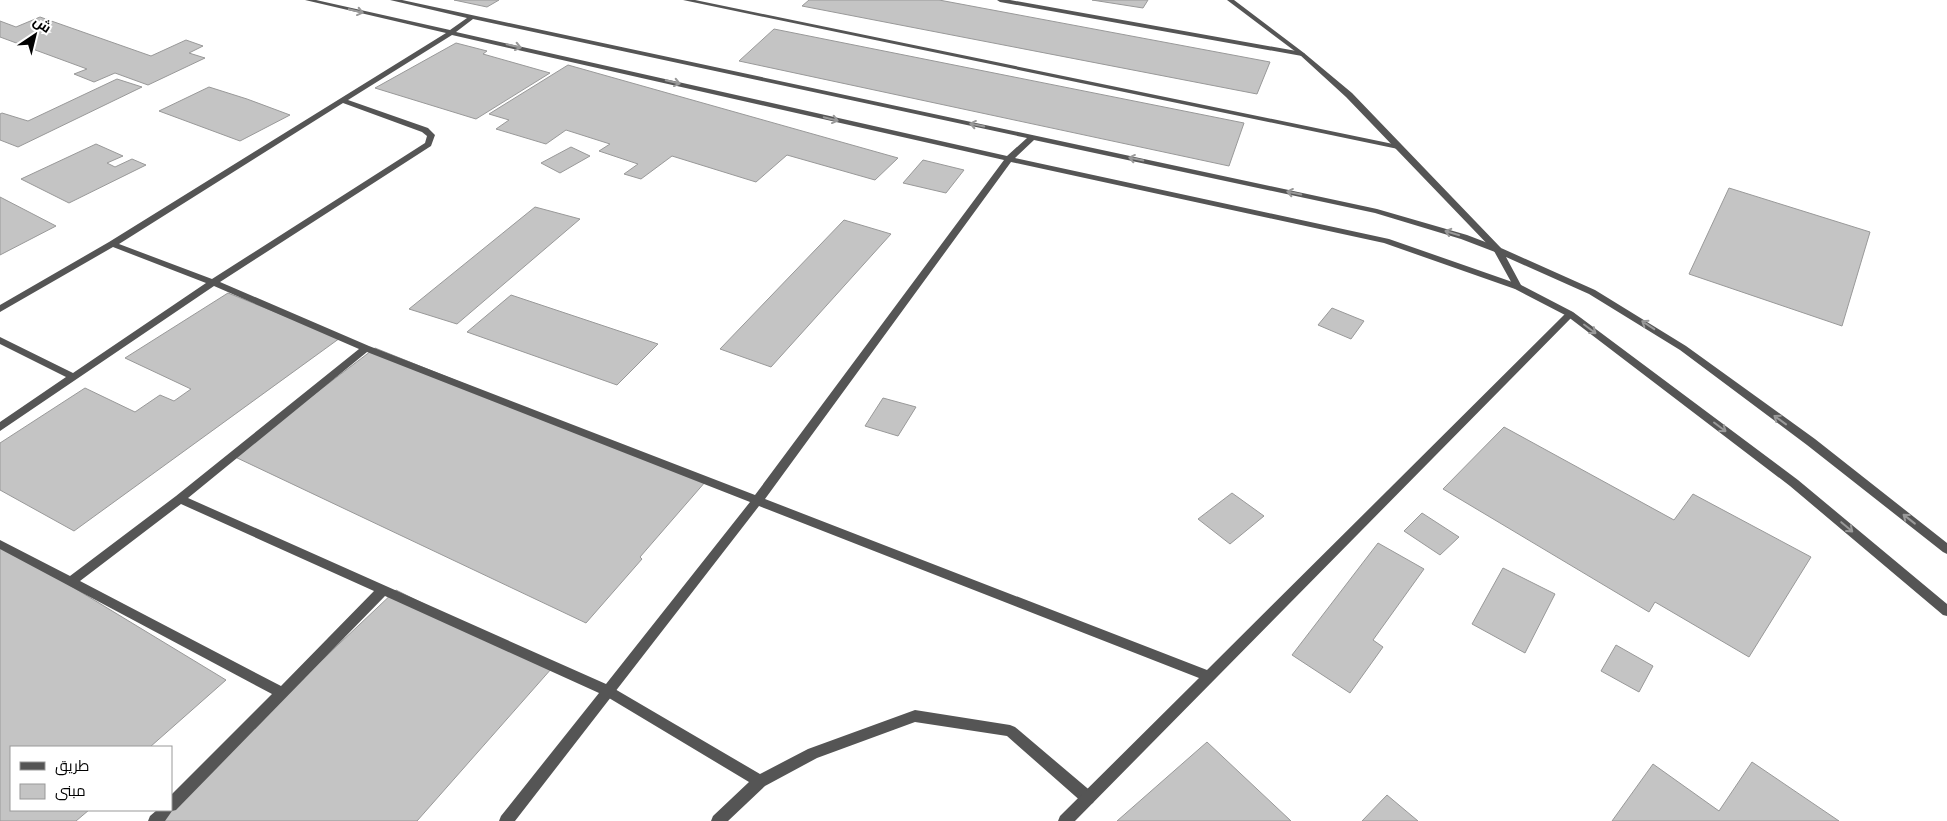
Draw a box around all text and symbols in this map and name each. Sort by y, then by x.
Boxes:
one-way arrow [347,6,363,16]
north arrow [10,10,60,60]
text: ش [30,13,54,37]
one-way arrow [506,42,522,51]
one-way arrow [664,78,680,88]
one-way arrow [823,115,839,124]
one-way arrow [969,120,985,129]
one-way arrow [1128,154,1144,163]
one-way arrow [1287,188,1303,197]
one-way arrow [1444,228,1460,238]
one-way arrow [1641,320,1655,330]
one-way arrow [1583,324,1597,334]
one-way arrow [1774,414,1787,425]
one-way arrow [1713,422,1727,432]
one-way arrow [1902,514,1916,524]
one-way arrow [1841,522,1854,533]
legend [10,746,172,811]
text: طريق [55,757,89,776]
text: مبنى [55,782,86,801]

